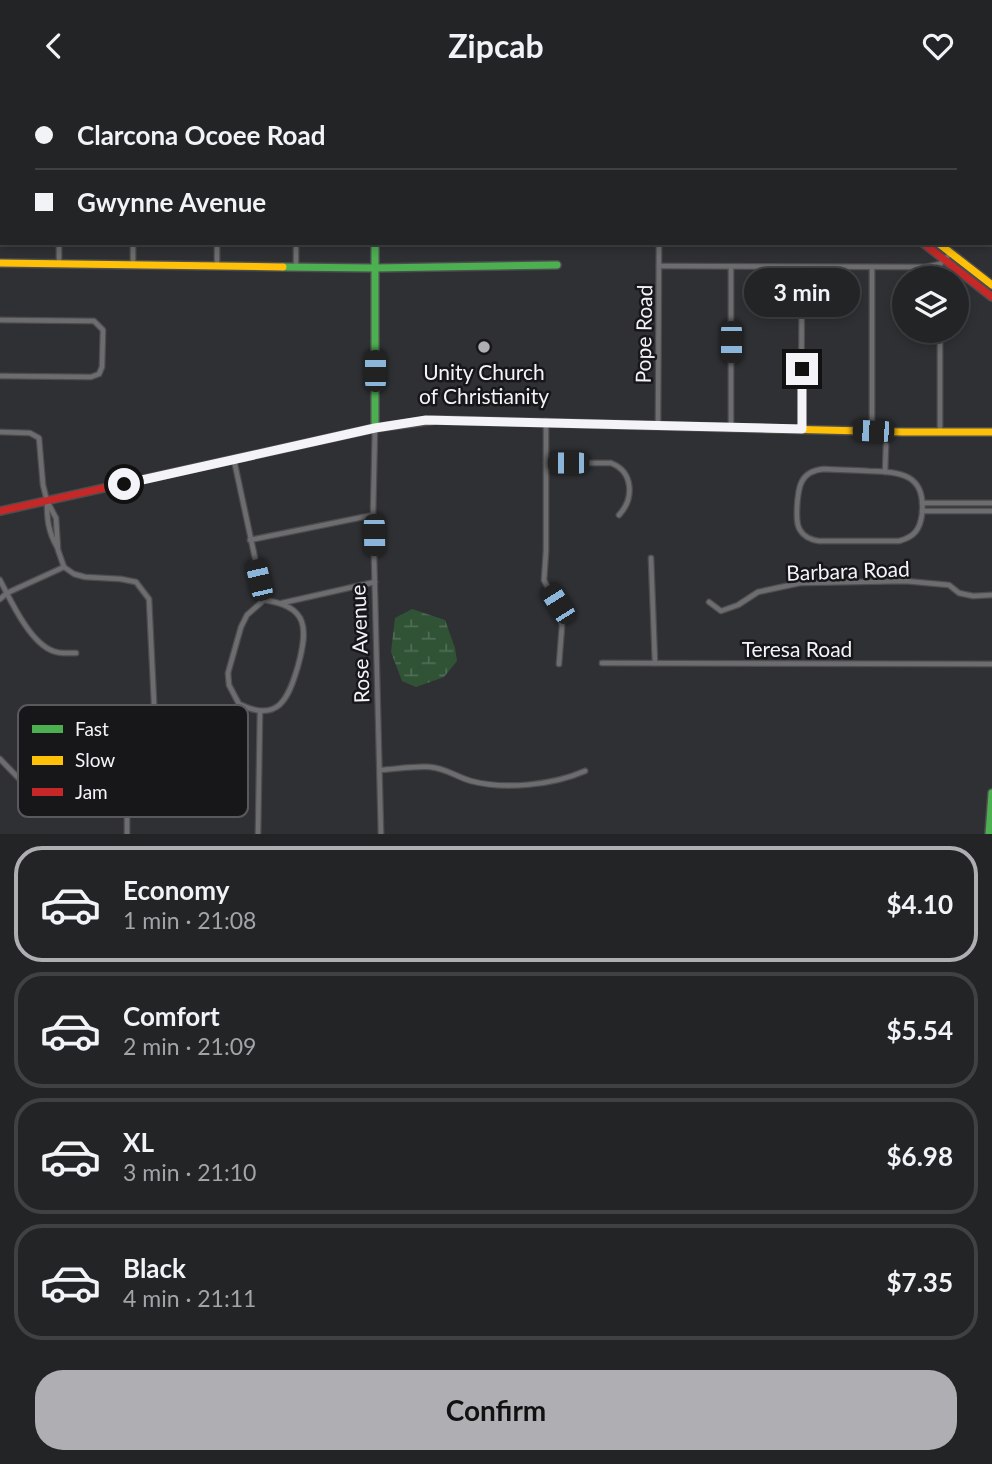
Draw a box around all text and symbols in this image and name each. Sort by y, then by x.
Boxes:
text: Zipcab [448,26,544,65]
icon: back [35,27,73,65]
icon: heart [919,27,957,65]
text: Clarcona Ocoee Road [77,119,326,151]
text: Gwynne Avenue [77,186,266,218]
map controls [892,266,969,343]
button: layers [892,266,969,343]
callout: 3 min [744,267,860,317]
text: 3 min [773,278,831,306]
street label: Pope Road [630,284,656,384]
car [721,321,742,363]
marker: Unity Church of Christianity [476,339,492,355]
car [365,350,386,392]
route end [786,353,818,385]
place label: Unity Church of Christianity [419,359,549,408]
car [852,420,895,442]
car [548,453,590,474]
route start [108,468,140,500]
car [364,514,385,556]
street label: Barbara Road [786,555,910,585]
car [245,557,274,603]
car [538,581,579,627]
street label: Rose Avenue [344,584,374,704]
street label: Teresa Road [742,636,852,661]
legend [18,705,248,817]
text: Fast [75,717,109,740]
text: Slow [75,748,115,771]
text: Jam [75,780,108,803]
icon: car [39,873,102,936]
text: Economy [123,874,229,906]
text: $4.10 [887,888,953,920]
text: 1 min · 21:08 [123,906,256,934]
icon: car [39,999,102,1062]
text: Comfort [123,1000,220,1032]
text: $5.54 [887,1014,953,1046]
text: 2 min · 21:09 [123,1032,256,1060]
icon: car [39,1125,102,1188]
text: XL [123,1126,154,1158]
text: $6.98 [887,1140,953,1172]
text: 3 min · 21:10 [123,1158,256,1186]
icon: car [39,1251,102,1314]
text: Black [123,1252,186,1284]
text: $7.35 [887,1266,953,1298]
text: 4 min · 21:11 [123,1284,256,1312]
button: Confirm [35,1370,957,1450]

